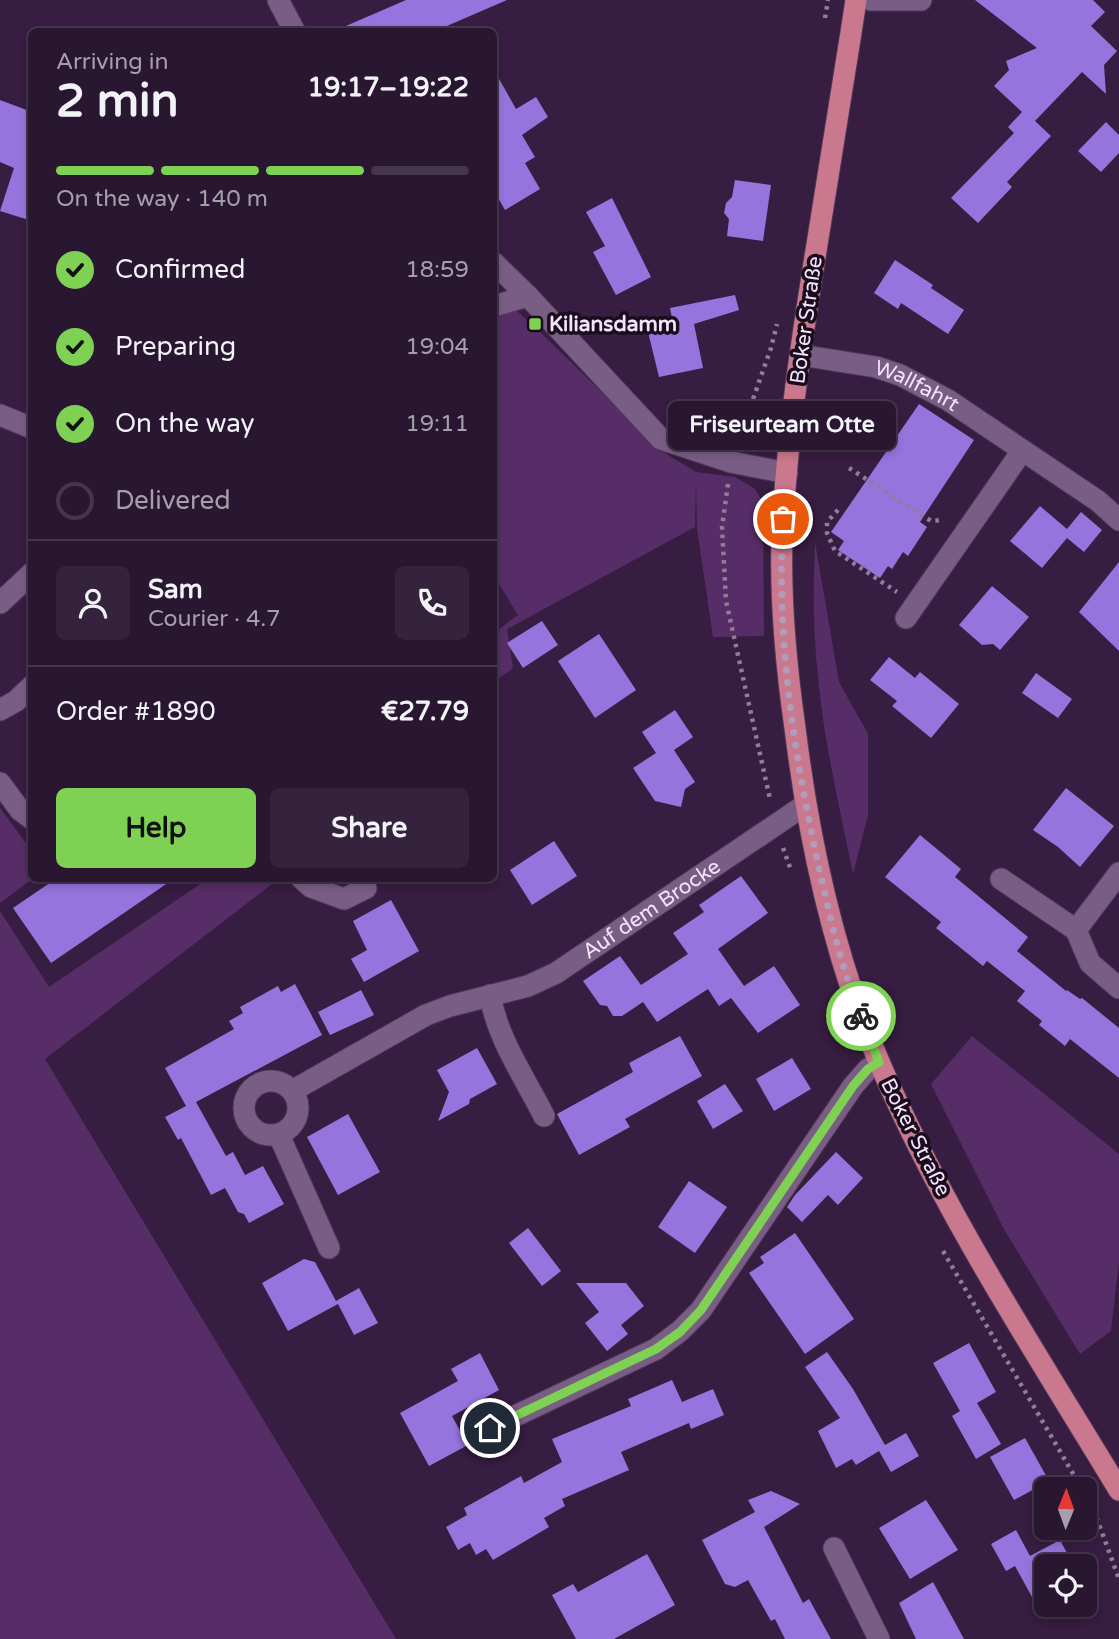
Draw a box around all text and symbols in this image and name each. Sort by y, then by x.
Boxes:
text: Arriving in [56,48,169,76]
text: 19:17–19:22 [308,72,469,103]
text: 2 min [56,74,179,129]
text: On the way · 140 m [56,185,268,213]
icon: check [56,251,94,289]
text: Confirmed [115,254,245,285]
street label: Boker Straße [785,254,828,386]
text: 18:59 [405,256,469,284]
place label: Kiliansdamm [549,312,677,337]
marker: Kiliansdamm [527,316,543,332]
icon: check [56,328,94,366]
text: Preparing [115,331,236,362]
text: 19:04 [405,333,469,361]
street label: Wallfahrt [871,355,964,417]
callout: Friseurteam Otte [669,400,897,449]
icon: check [56,405,94,443]
text: On the way [115,408,255,439]
text: 19:11 [405,410,469,438]
text: Friseurteam Otte [689,411,875,439]
text: Delivered [115,485,231,516]
pin [753,489,813,549]
icon: bag [764,500,802,538]
button: person [56,566,130,640]
button: phone [395,566,469,640]
text: Sam [148,574,203,605]
text: Courier · 4.7 [148,605,281,633]
text: Order #1890 [56,696,216,727]
text: €27.79 [381,696,469,727]
button: Help [56,788,256,868]
button: Share [270,788,469,868]
street label: Auf dem Brocke [578,854,725,964]
courier [826,981,896,1051]
icon: bike [842,997,880,1035]
street label: Boker Straße [875,1074,956,1200]
pin [460,1398,520,1458]
icon: home [471,1409,509,1447]
north arrow [1034,1477,1097,1540]
map controls [1034,1477,1097,1617]
button: locate [1034,1554,1097,1617]

